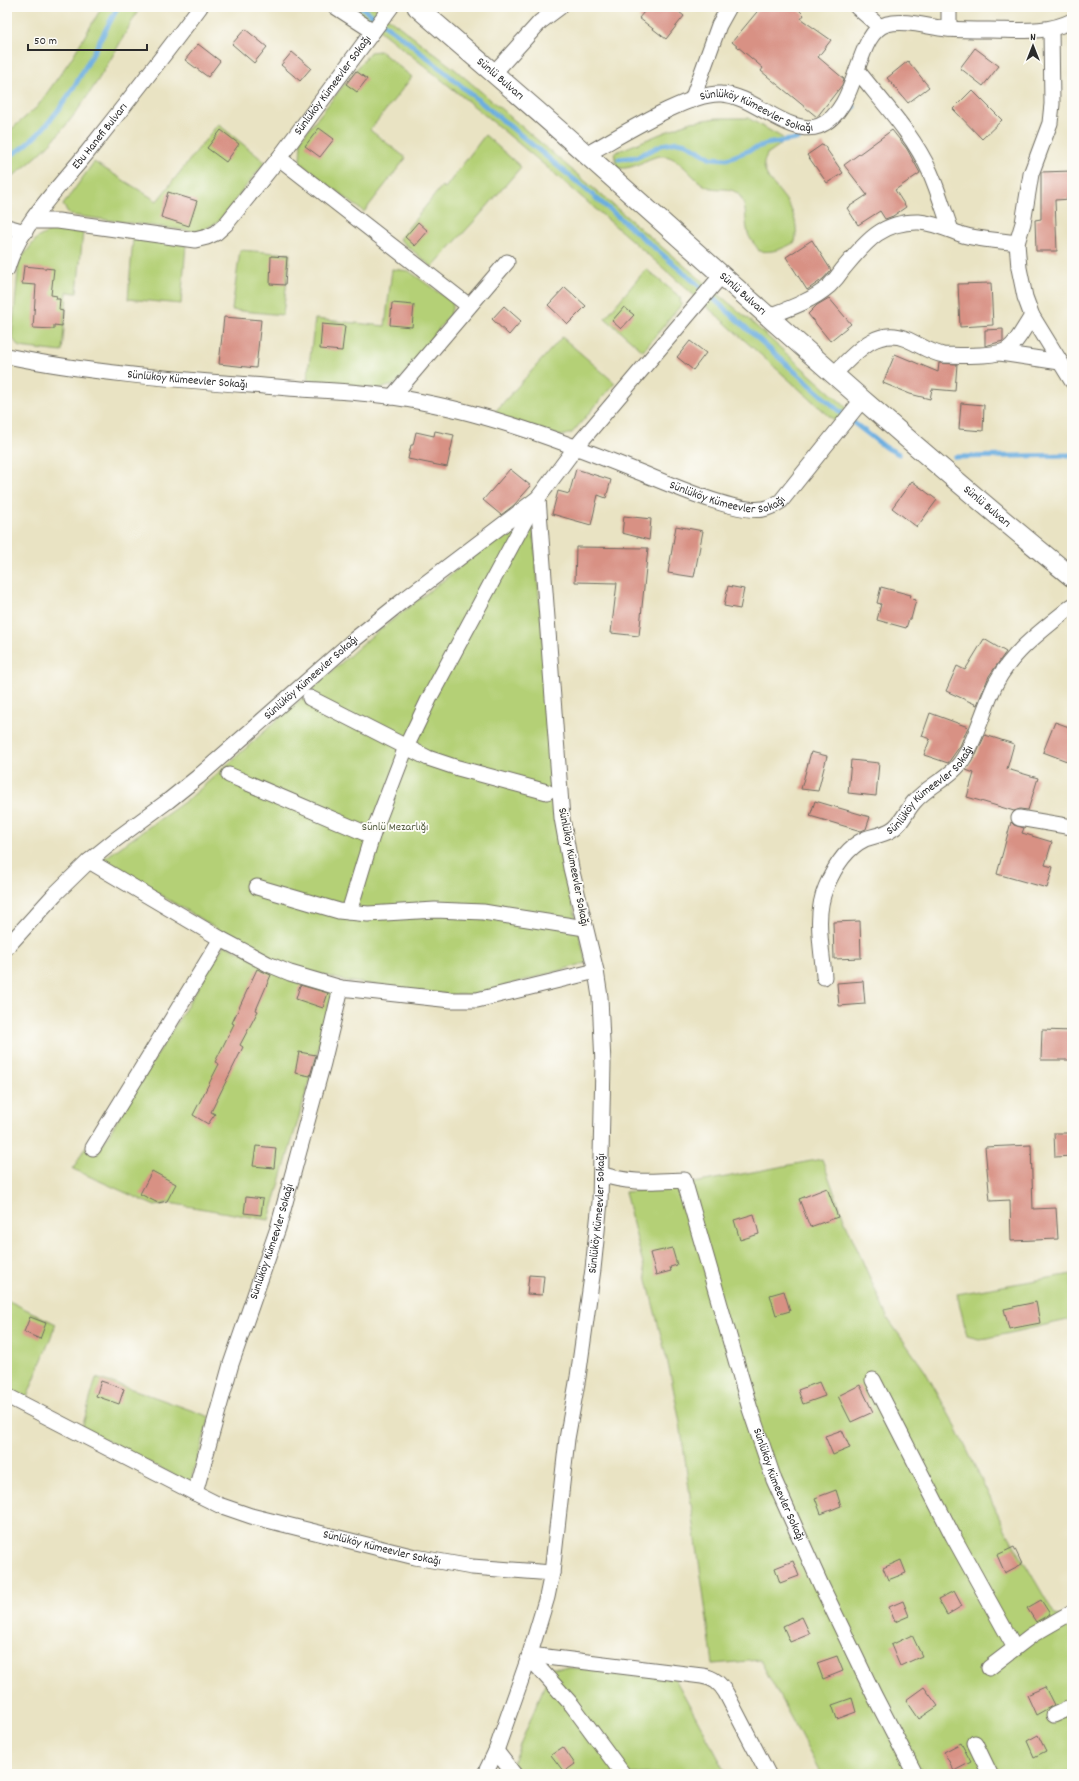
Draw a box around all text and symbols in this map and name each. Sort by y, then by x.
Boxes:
scale bar [28,26,147,52]
north arrow [1013,26,1053,66]
text: N [1030,30,1036,46]
street label: Sünlüköy Kümeevler Sokağı [290,32,376,139]
text: 50 m [34,33,57,50]
street label: Sünlü Bulvarı [473,54,528,104]
street label: Sünlüköy Kümeevler Sokağı [698,85,814,136]
street label: Ebu Hanefi Bulvarı [68,99,132,173]
street label: Sünlü Bulvarı [715,268,770,319]
street label: Sünlüköy Kümeevler Sokağı [126,366,248,393]
street label: Sünlüköy Kümeevler Sokağı [667,477,790,518]
street label: Sünlü Bulvarı [959,481,1015,532]
street label: Sünlüköy Kümeevler Sokağı [260,631,362,724]
street label: Sünlüköy Kümeevler Sokağı [883,743,978,839]
street label: Sünlüköy Kümeevler Sokağı [553,806,593,928]
park label: Sünlü Mezarlığı [362,819,428,836]
street label: Sünlüköy Kümeevler Sokağı [584,1153,610,1275]
street label: Sünlüköy Kümeevler Sokağı [245,1182,298,1302]
street label: Sünlüköy Kümeevler Sokağı [749,1426,809,1544]
street label: Sünlüköy Kümeevler Sokağı [321,1526,442,1570]

